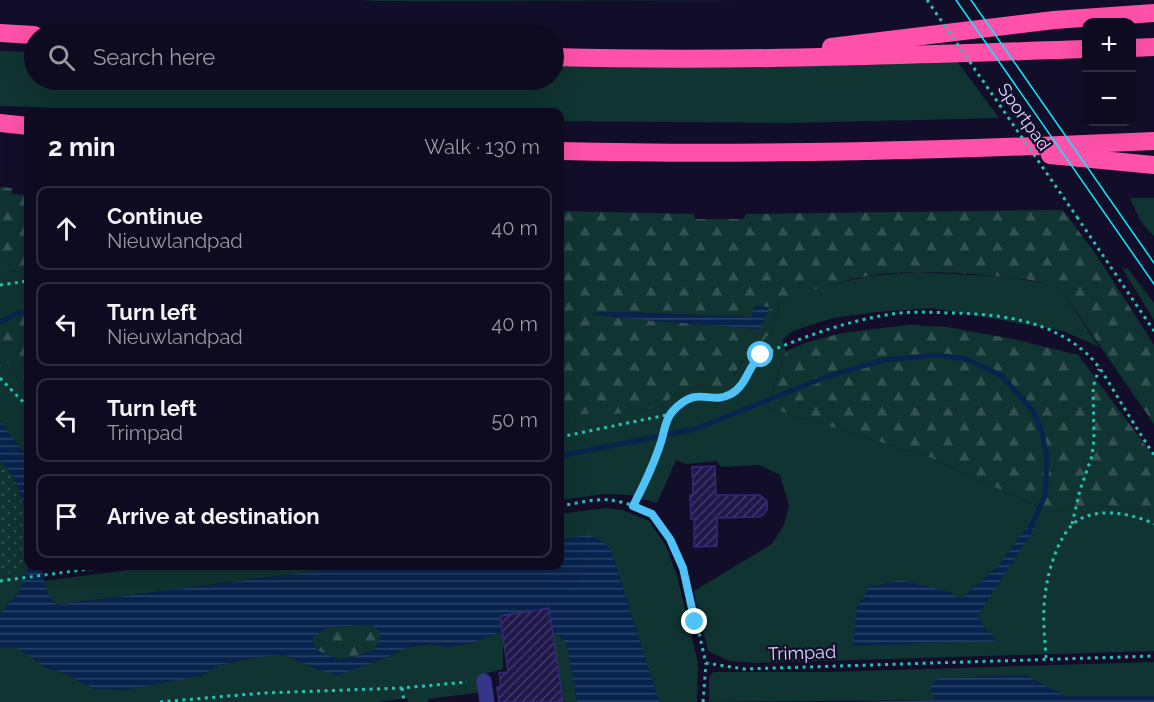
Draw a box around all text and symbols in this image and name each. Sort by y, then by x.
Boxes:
map controls [1082,18,1136,126]
button: + [1082,18,1136,72]
search box [24,24,564,90]
icon: search [45,41,78,74]
text: Search here [93,44,215,70]
button: − [1082,72,1136,126]
street label: Sportpad [994,79,1055,154]
text: 2 min [48,132,115,162]
text: Walk · 130 m [424,135,540,159]
text: Continue [107,203,203,229]
icon: ahead [50,212,83,245]
text: 40 m [491,216,538,240]
text: Nieuwlandpad [107,229,243,253]
text: Turn left [107,299,197,325]
icon: left [50,308,83,341]
text: 40 m [491,312,538,336]
text: Nieuwlandpad [107,325,243,349]
route start [747,341,773,367]
text: Turn left [107,395,197,421]
icon: left [50,404,83,437]
text: 50 m [491,408,538,432]
text: Trimpad [107,421,183,445]
icon: arrive [50,500,83,533]
text: Arrive at destination [107,503,320,529]
route end [681,608,707,634]
street label: Trimpad [768,641,836,664]

